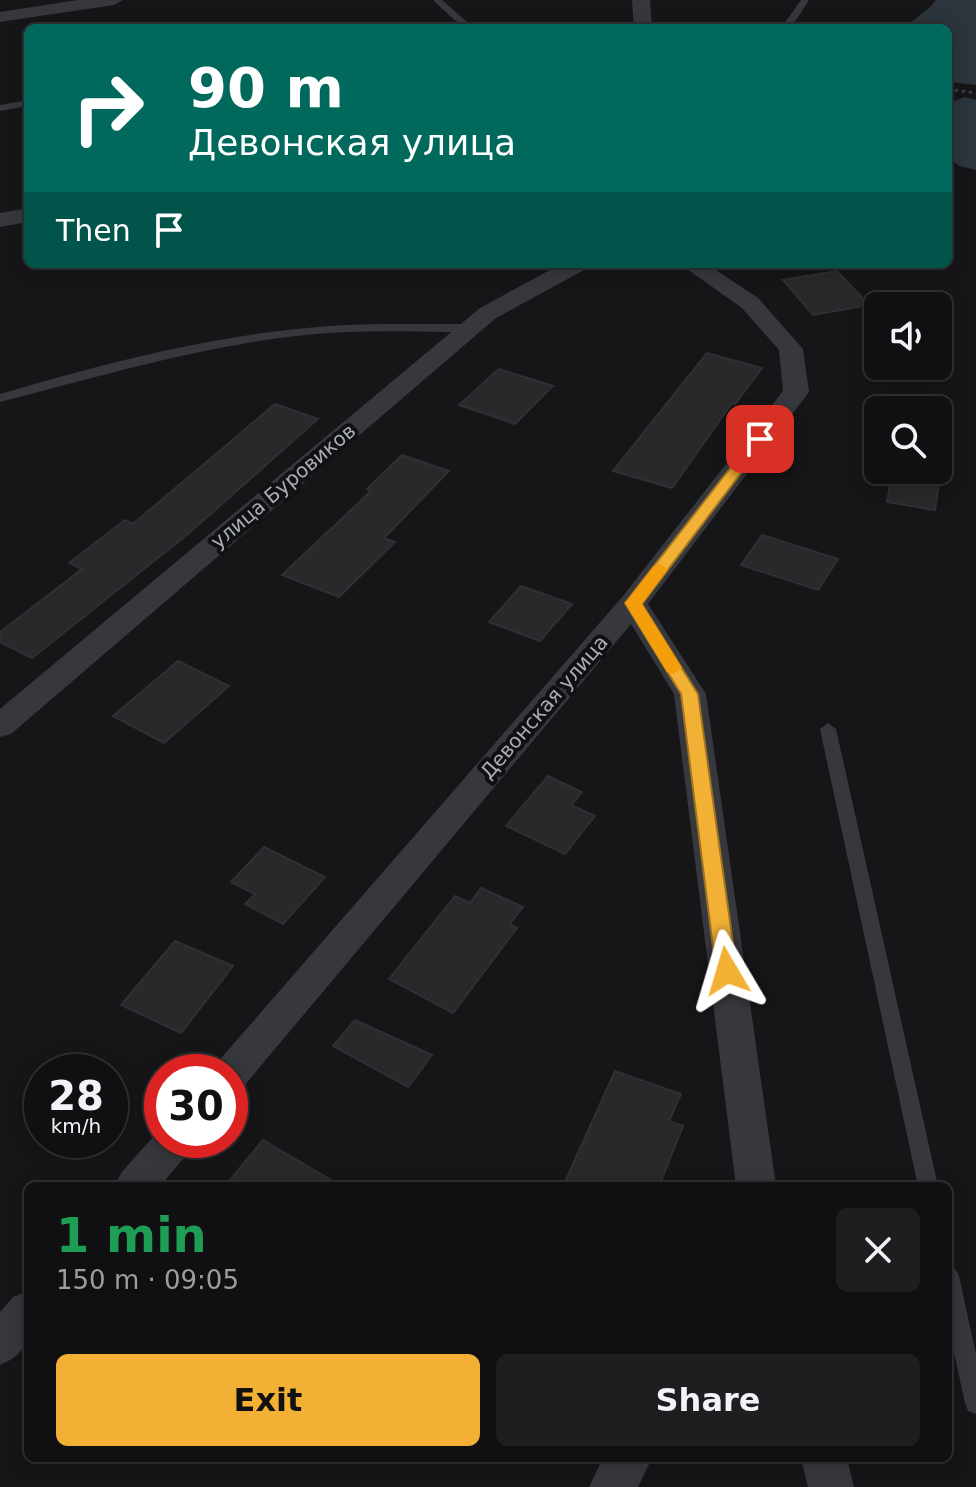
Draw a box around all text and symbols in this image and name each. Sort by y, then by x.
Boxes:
text: 90 m [188,55,344,120]
icon: right [56,56,160,160]
text: Девонская улица [188,122,516,163]
icon: arrive [147,208,191,252]
text: Then [56,213,131,248]
map controls [864,292,952,484]
button: sound [864,292,952,380]
button: search [864,396,952,484]
pin [726,405,794,473]
icon: arrive [738,417,782,461]
street label: улица Буровиков [206,419,360,553]
street label: Девонская улица [475,630,613,784]
position arrow [685,929,769,1013]
speed limit sign: 30 [144,1054,248,1158]
text: 28 [48,1073,104,1119]
text: km/h [51,1114,101,1138]
text: 1 min [56,1207,207,1263]
button: close [836,1208,920,1292]
text: 150 m · 09:05 [56,1265,239,1295]
button: Exit [56,1354,480,1446]
button: Share [496,1354,920,1446]

